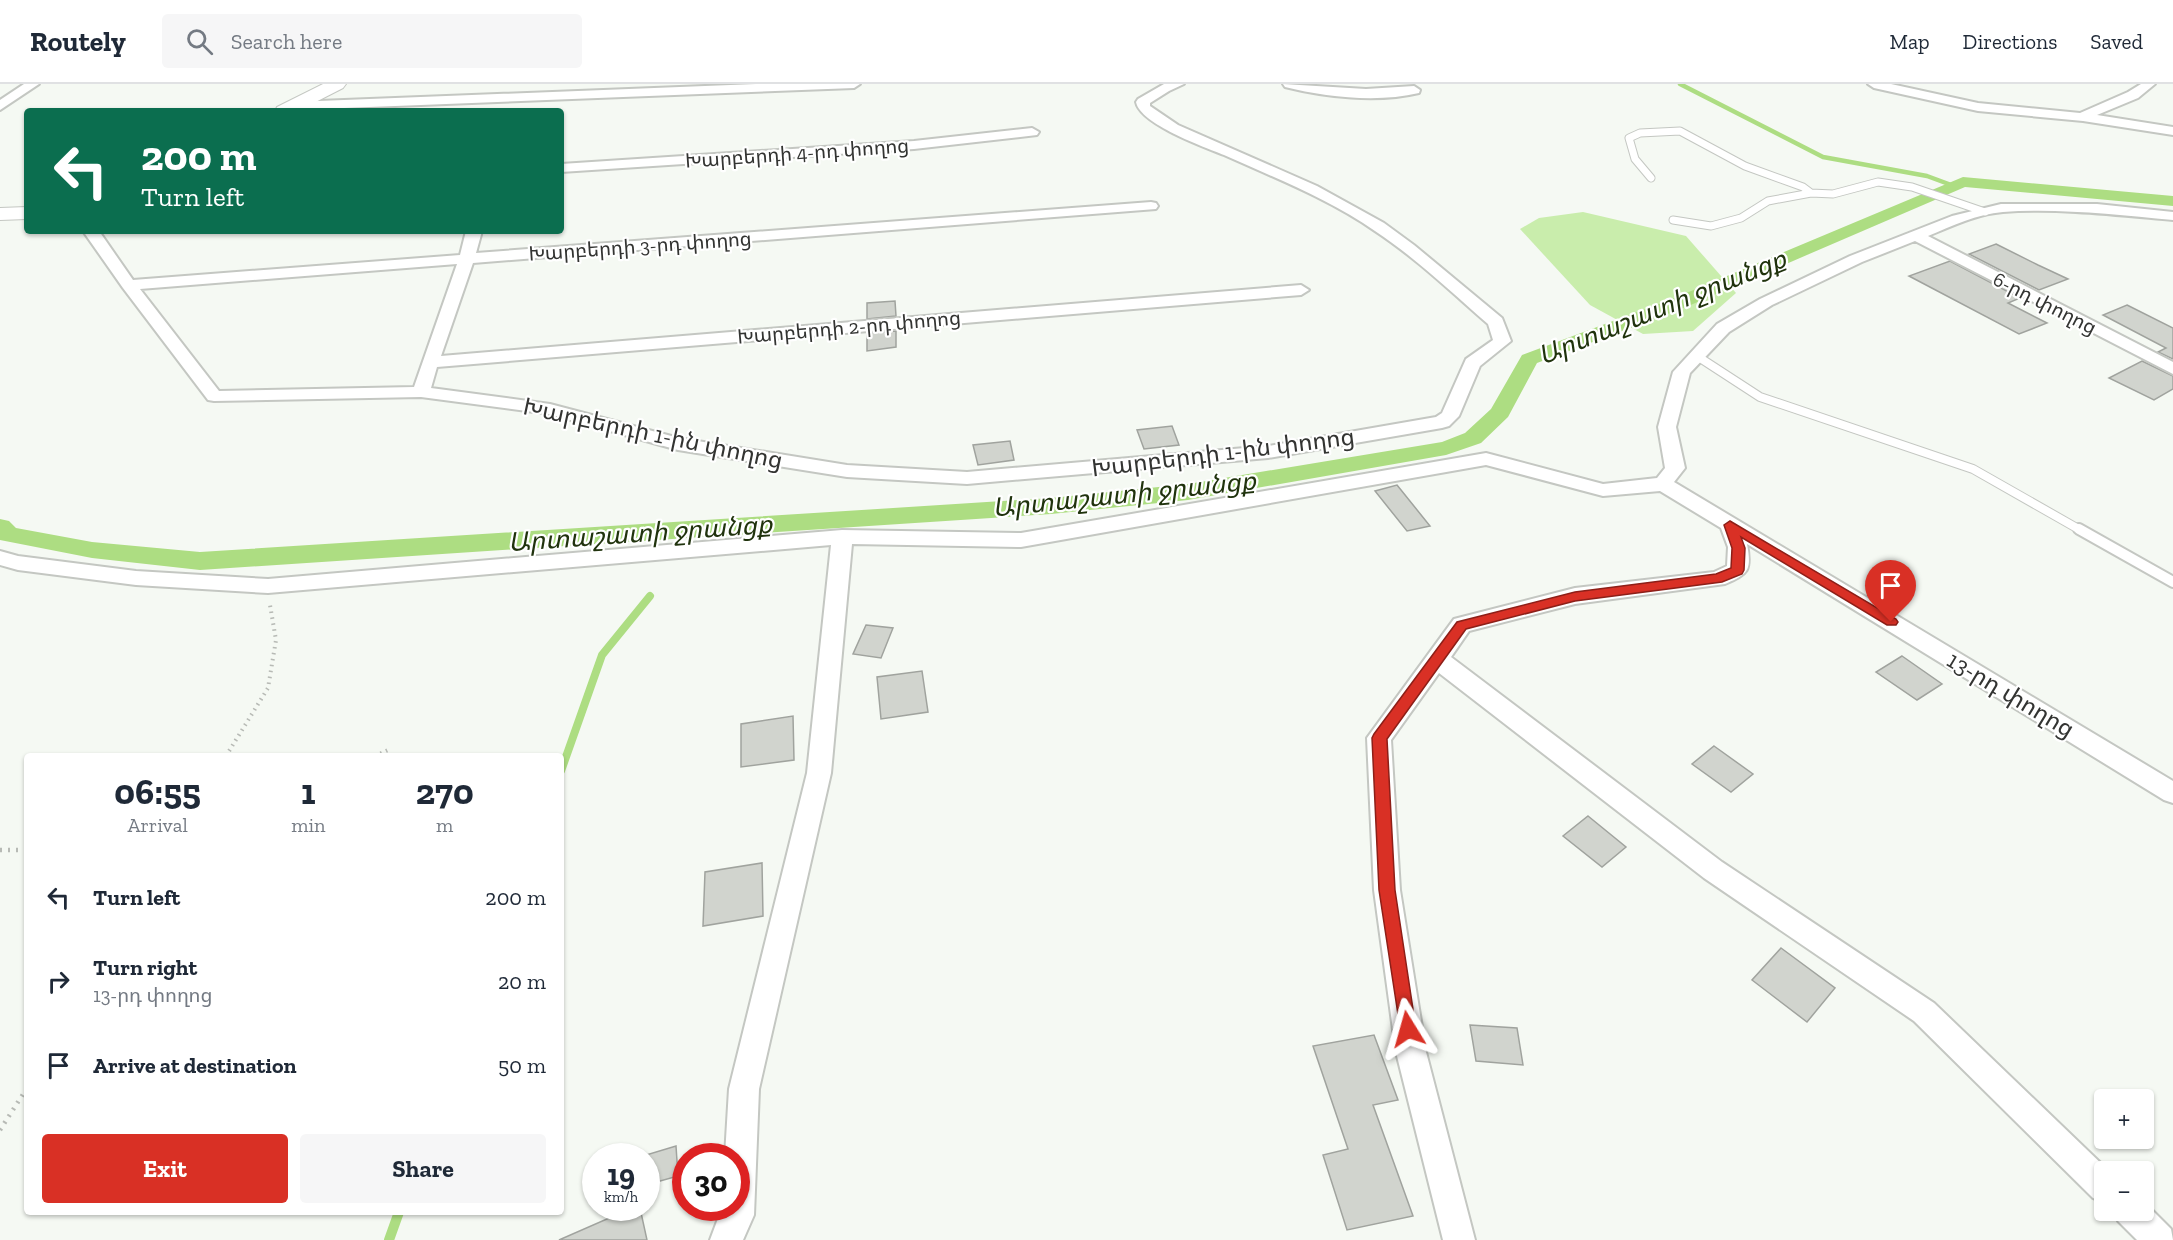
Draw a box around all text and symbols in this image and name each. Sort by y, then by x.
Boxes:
search box [162,14,582,68]
text: Routely [30,25,126,58]
icon: search [183,25,216,58]
text: Search here [231,28,342,55]
text: Map [1890,29,1930,54]
text: Directions [1963,29,2057,54]
text: Saved [2090,29,2143,54]
text: 200 m [141,130,257,181]
icon: left [42,132,120,210]
street label: Խարբերդի 4-րդ փողոց [684,133,910,173]
text: Turn left [141,181,244,213]
street label: Խարբերդի 3-րդ փողոց [528,226,752,266]
water label: Արտաշատի ջրանցք [1533,242,1792,371]
street label: 6-րդ փողոց [1989,267,2101,339]
street label: Խարբերդի 2-րդ փողոց [736,305,962,349]
street label: Խարբերդի 1-ին փողոց [520,391,786,475]
street label: Խարբերդի 1-ին փողոց [1090,421,1356,483]
water label: Արտաշատի ջրանցք [991,464,1259,524]
water label: Արտաշատի ջրանցք [507,508,775,558]
pin [1865,560,1916,622]
icon: arrive [1874,569,1907,602]
street label: 13-րդ փողոց [1942,645,2080,743]
text: 06:55 [114,770,201,813]
text: 1 [301,770,316,813]
text: 270 [416,770,474,813]
text: Arrival [127,813,188,837]
text: min [291,813,325,837]
text: m [436,813,453,837]
icon: left [42,881,75,914]
text: Turn left [93,884,180,911]
text: 200 m [485,884,546,911]
text: Turn right [93,954,197,981]
icon: right [42,965,75,998]
text: 20 m [498,968,546,995]
text: 13-րդ փողոց [93,983,212,1007]
position arrow [1376,997,1440,1061]
icon: arrive [42,1049,75,1082]
text: Arrive at destination [93,1052,296,1079]
text: 50 m [498,1052,546,1079]
map controls [2094,1089,2154,1221]
button: + [2094,1089,2154,1149]
button: Exit [42,1134,288,1203]
button: Share [300,1134,546,1203]
speed limit sign: 30 [672,1143,750,1221]
text: 19 [607,1157,635,1193]
button: − [2094,1161,2154,1221]
text: km/h [604,1188,638,1206]

